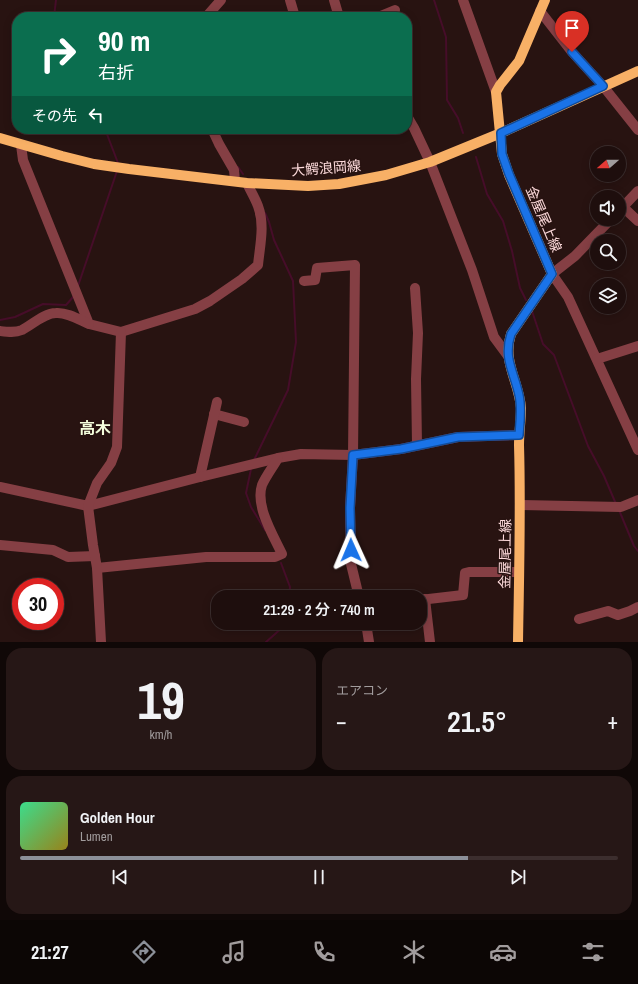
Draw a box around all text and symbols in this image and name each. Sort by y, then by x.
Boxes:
pin [555,11,589,52]
icon: arrive [561,17,583,39]
text: 90 m [98,22,150,60]
icon: right [32,28,84,80]
text: 右折 [98,60,134,85]
icon: left [85,104,107,126]
text: その先 [32,105,77,126]
north arrow [590,146,626,182]
map controls [590,146,626,314]
street label: 大鰐浪岡線 [290,157,362,179]
street label: 金屋尾上線 [522,183,566,255]
button: sound [590,190,626,226]
button: search [590,234,626,270]
button: layers [590,278,626,314]
district label: 高木 [79,417,111,439]
street label: 金屋尾上線 [495,519,515,589]
position arrow [330,529,372,571]
speed limit sign: 30 [12,578,64,630]
text: 21:29 · 2 分 · 740 m [263,599,375,620]
text: 19 [137,665,185,735]
text: エアコン [336,682,388,699]
text: 21.5° [447,701,507,741]
text: − [336,706,347,736]
text: + [607,706,618,736]
text: km/h [149,726,173,743]
text: Golden Hour [80,807,155,828]
text: Lumen [80,828,113,845]
icon: previous [109,866,131,888]
icon: pause [308,866,330,888]
icon: next [507,866,529,888]
icon: directions [130,938,158,966]
icon: music [220,938,248,966]
icon: phone [310,938,338,966]
icon: climate [400,938,428,966]
icon: car [489,938,517,966]
icon: filters [579,938,607,966]
text: 21:27 [31,940,69,965]

